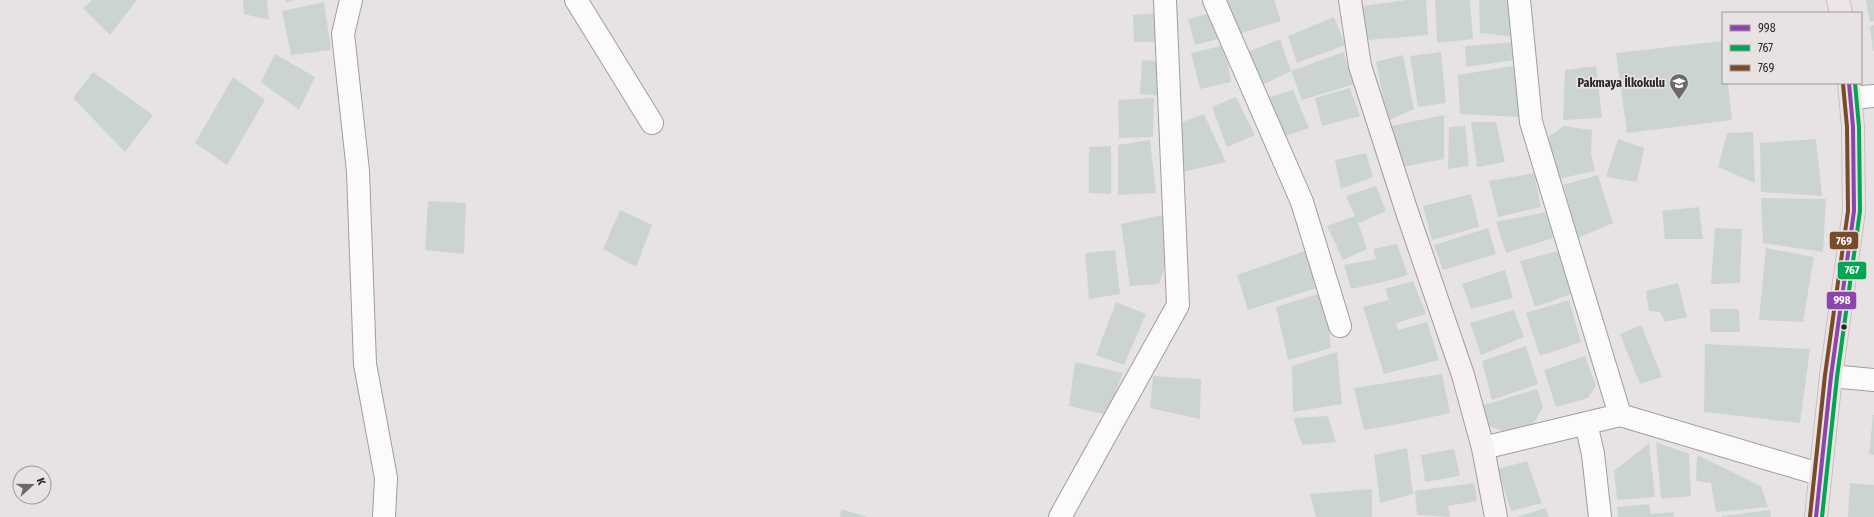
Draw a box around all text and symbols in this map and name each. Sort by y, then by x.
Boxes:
legend [1722,12,1862,84]
text: 998 [1758,21,1776,35]
text: 767 [1758,41,1773,55]
text: 769 [1758,61,1774,75]
school or university icon: Pakmaya İlkokulu [1668,72,1690,100]
place label: Pakmaya İlkokulu [1577,75,1665,90]
line badge: 769 [1829,231,1859,250]
text: 769 [1836,235,1852,248]
line badge: 767 [1837,261,1867,280]
text: 767 [1845,264,1860,277]
line badge: 998 [1826,291,1857,310]
text: 998 [1833,294,1851,307]
unlabelled marker [1839,322,1849,332]
north arrow [12,465,52,505]
text: K [34,476,48,487]

